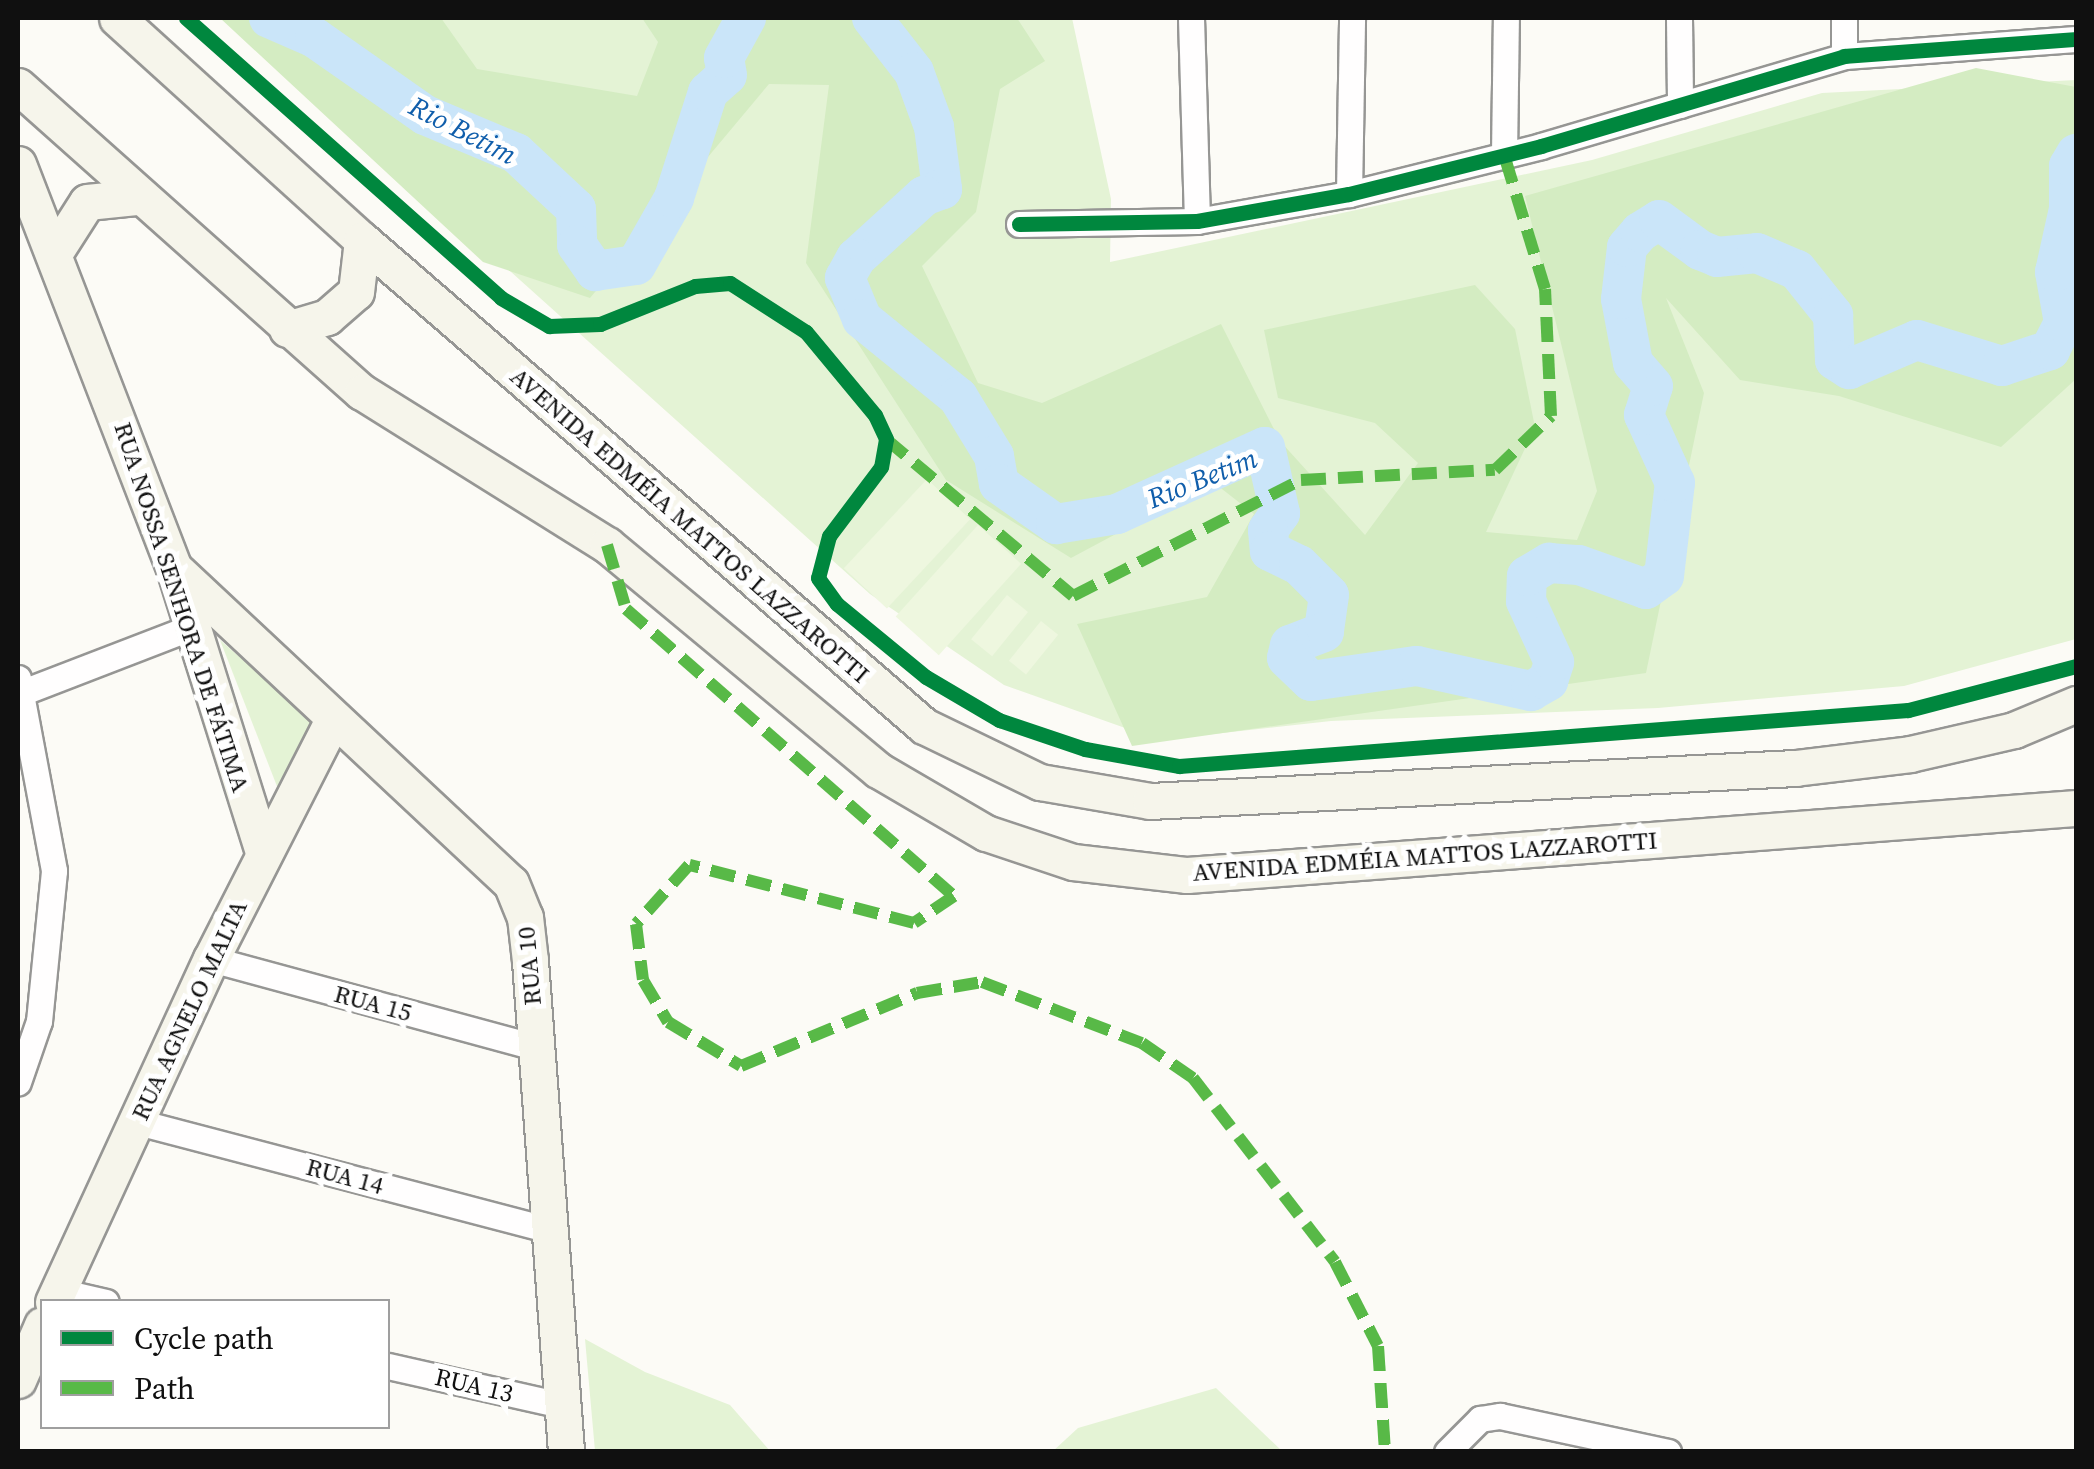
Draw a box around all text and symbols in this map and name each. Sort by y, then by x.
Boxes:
water label: Rio Betim [404,89,522,171]
street label: AVENIDA EDMÉIA MATTOS LAZZAROTTI [504,361,876,689]
street label: RUA NOSSA SENHORA DE FÁTIMA [108,418,256,796]
water label: Rio Betim [1142,441,1262,515]
street label: AVENIDA EDMÉIA MATTOS LAZZAROTTI [1192,825,1658,887]
street label: RUA AGNELO MALTA [125,895,253,1125]
street label: RUA 10 [511,925,547,1007]
street label: RUA 15 [331,978,415,1028]
street label: RUA 14 [303,1151,387,1201]
legend [40,1299,390,1429]
text: Cycle path [134,1318,274,1359]
street label: RUA 13 [432,1361,516,1409]
text: Path [134,1368,195,1409]

